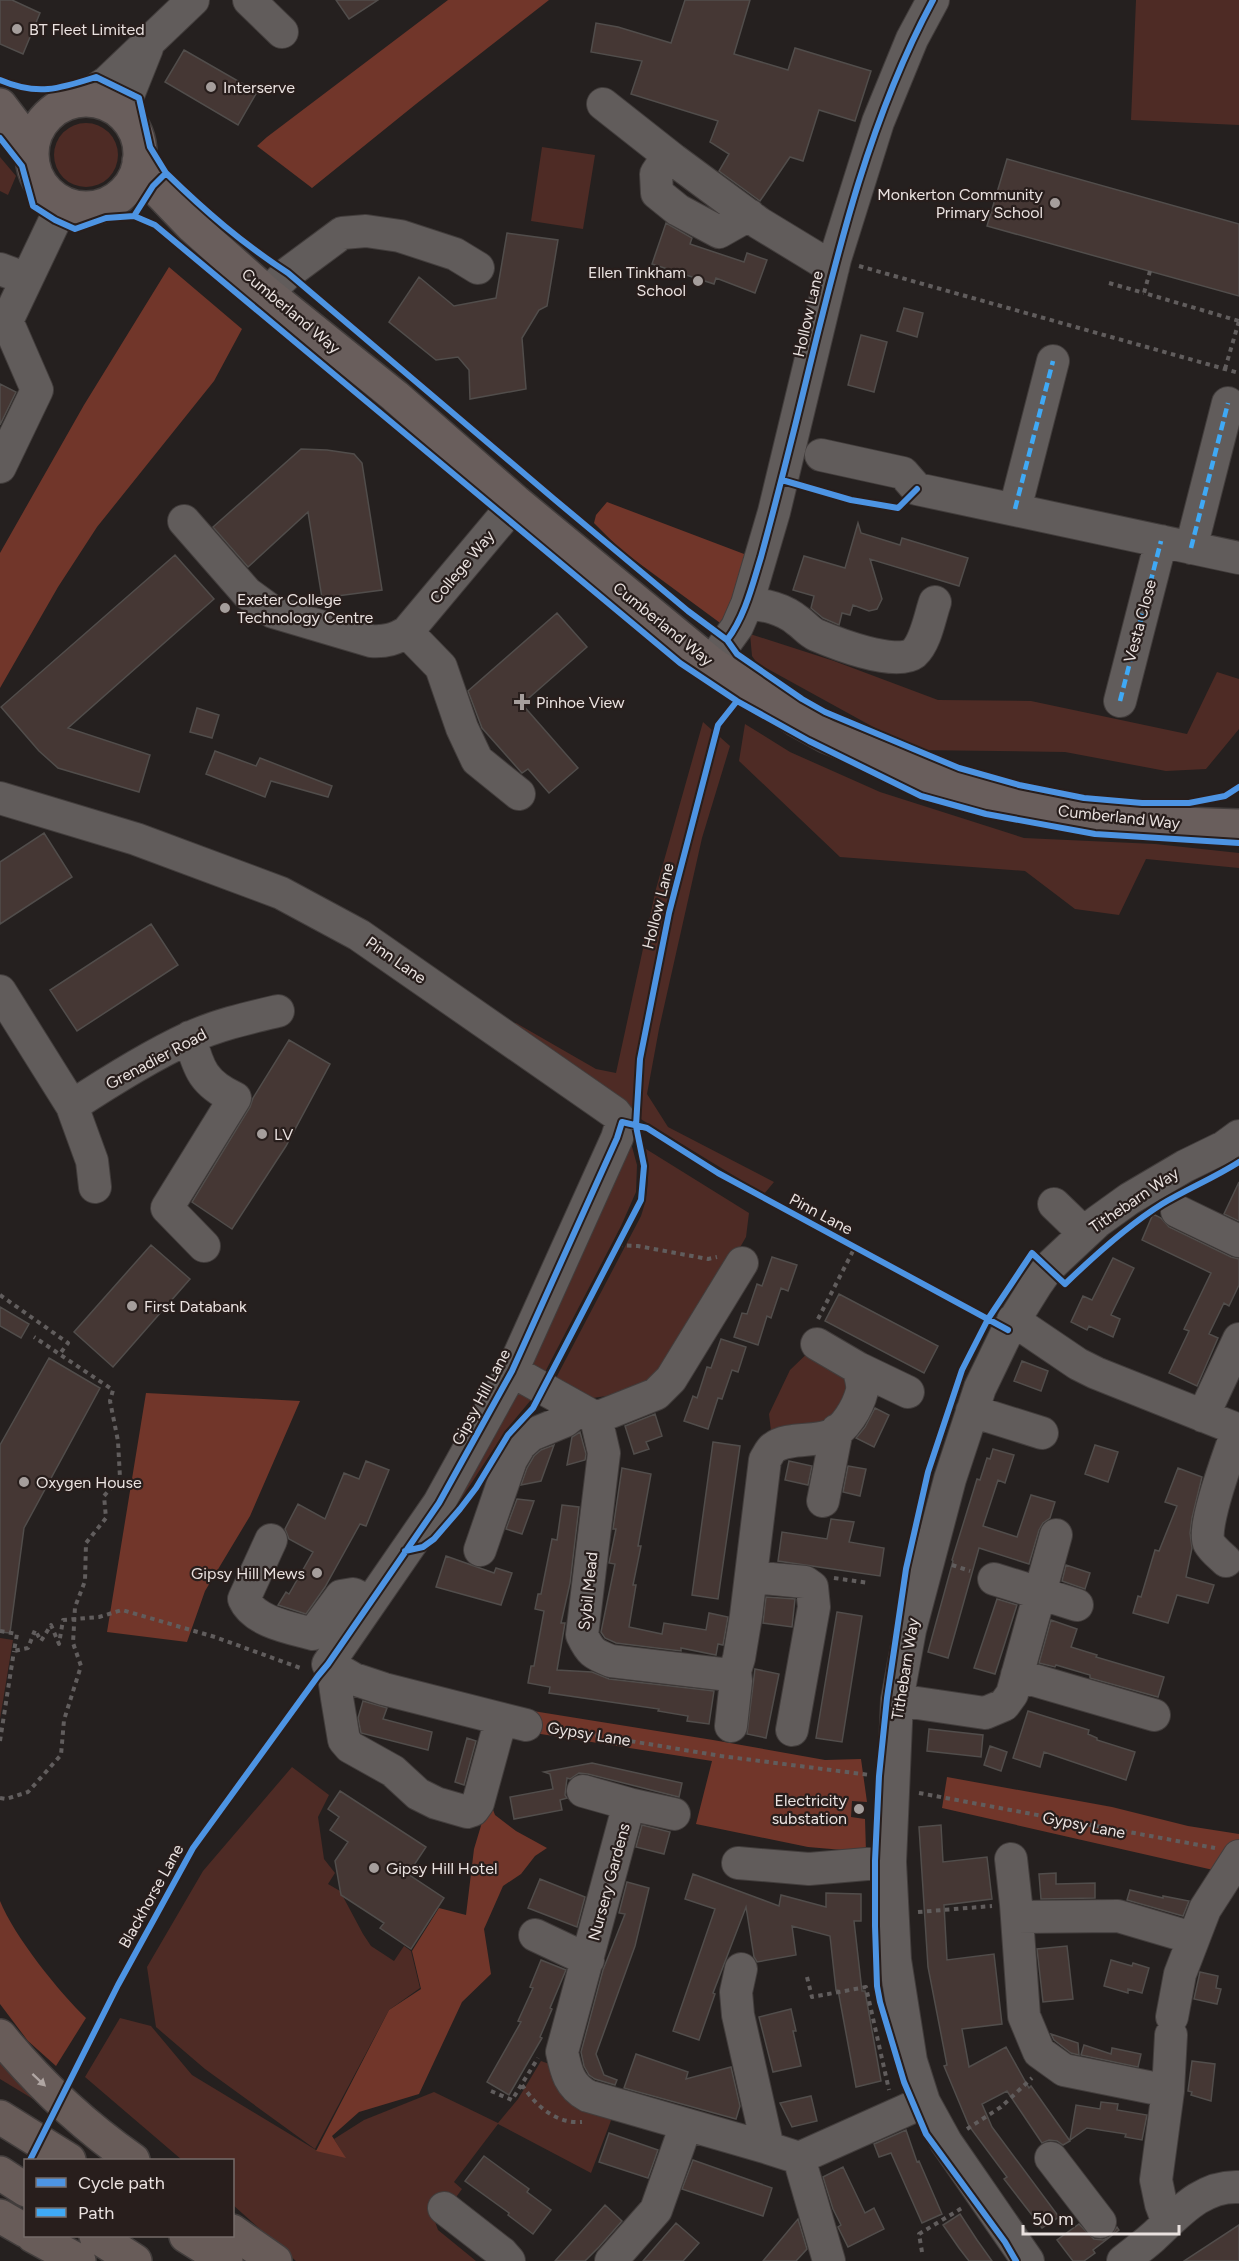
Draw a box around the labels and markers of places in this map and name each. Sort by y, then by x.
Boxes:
place label: BT Fleet Limited [29,20,145,39]
marker: BT Fleet Limited [10,22,24,36]
place label: Interserve [223,78,295,97]
marker: Interserve [204,80,218,94]
place label: Monkerton Community Primary School [877,185,1044,222]
marker: Monkerton Community Primary School [1048,196,1062,210]
place label: Ellen Tinkham School [588,263,686,300]
marker: Ellen Tinkham School [691,274,705,288]
place label: Exeter College Technology Centre [237,590,374,627]
marker: Exeter College Technology Centre [218,601,232,615]
marker: Pinhoe View [513,693,531,711]
place label: Pinhoe View [536,693,625,712]
place label: LV [274,1125,293,1144]
marker: LV [255,1127,269,1141]
place label: First Databank [144,1297,247,1316]
marker: First Databank [125,1299,139,1313]
place label: Oxygen House [36,1473,142,1492]
marker: Oxygen House [17,1475,31,1489]
place label: Gipsy Hill Mews [191,1564,305,1583]
marker: Gipsy Hill Mews [310,1566,324,1580]
place label: Electricity substation [772,1791,848,1828]
marker: Electricity substation [852,1802,866,1816]
place label: Gipsy Hill Hotel [386,1859,497,1878]
marker: Gipsy Hill Hotel [367,1861,381,1875]

